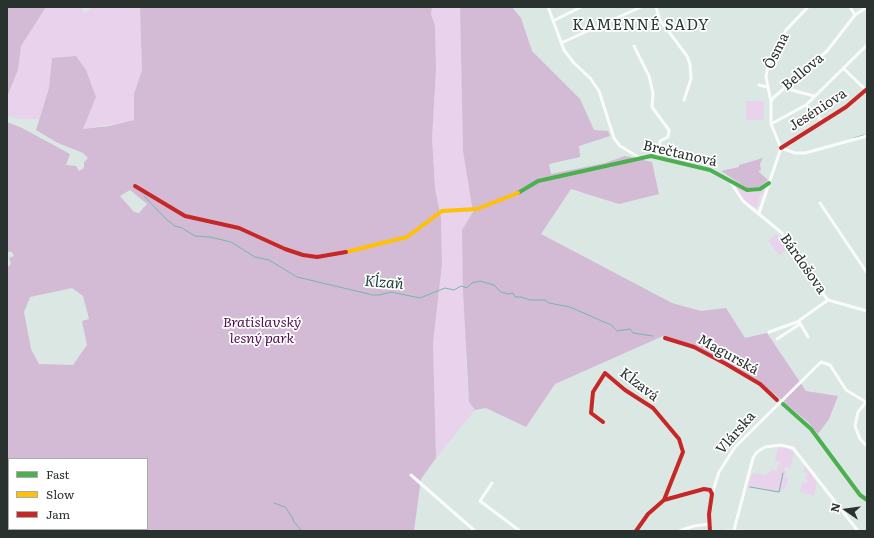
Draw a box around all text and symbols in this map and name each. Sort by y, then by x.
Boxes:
district label: KAMENNÉ SADY [572,17,710,35]
street label: Ôsma [761,30,793,72]
street label: Bellova [779,50,827,94]
street label: Jeséniova [786,85,850,135]
street label: Brečtanová [641,137,719,171]
street label: Bárdošova [776,231,830,297]
water label: Kĺzaň [364,272,404,294]
park label: Bratislavský lesný park [223,315,301,348]
street label: Magurská [695,331,761,379]
street label: Kĺzavá [616,365,662,405]
street label: Vlárska [713,408,759,458]
legend [8,458,148,530]
text: Fast [46,465,69,483]
text: Slow [46,485,74,503]
north arrow [826,490,866,530]
text: N [825,501,843,514]
text: Jam [46,505,70,523]

